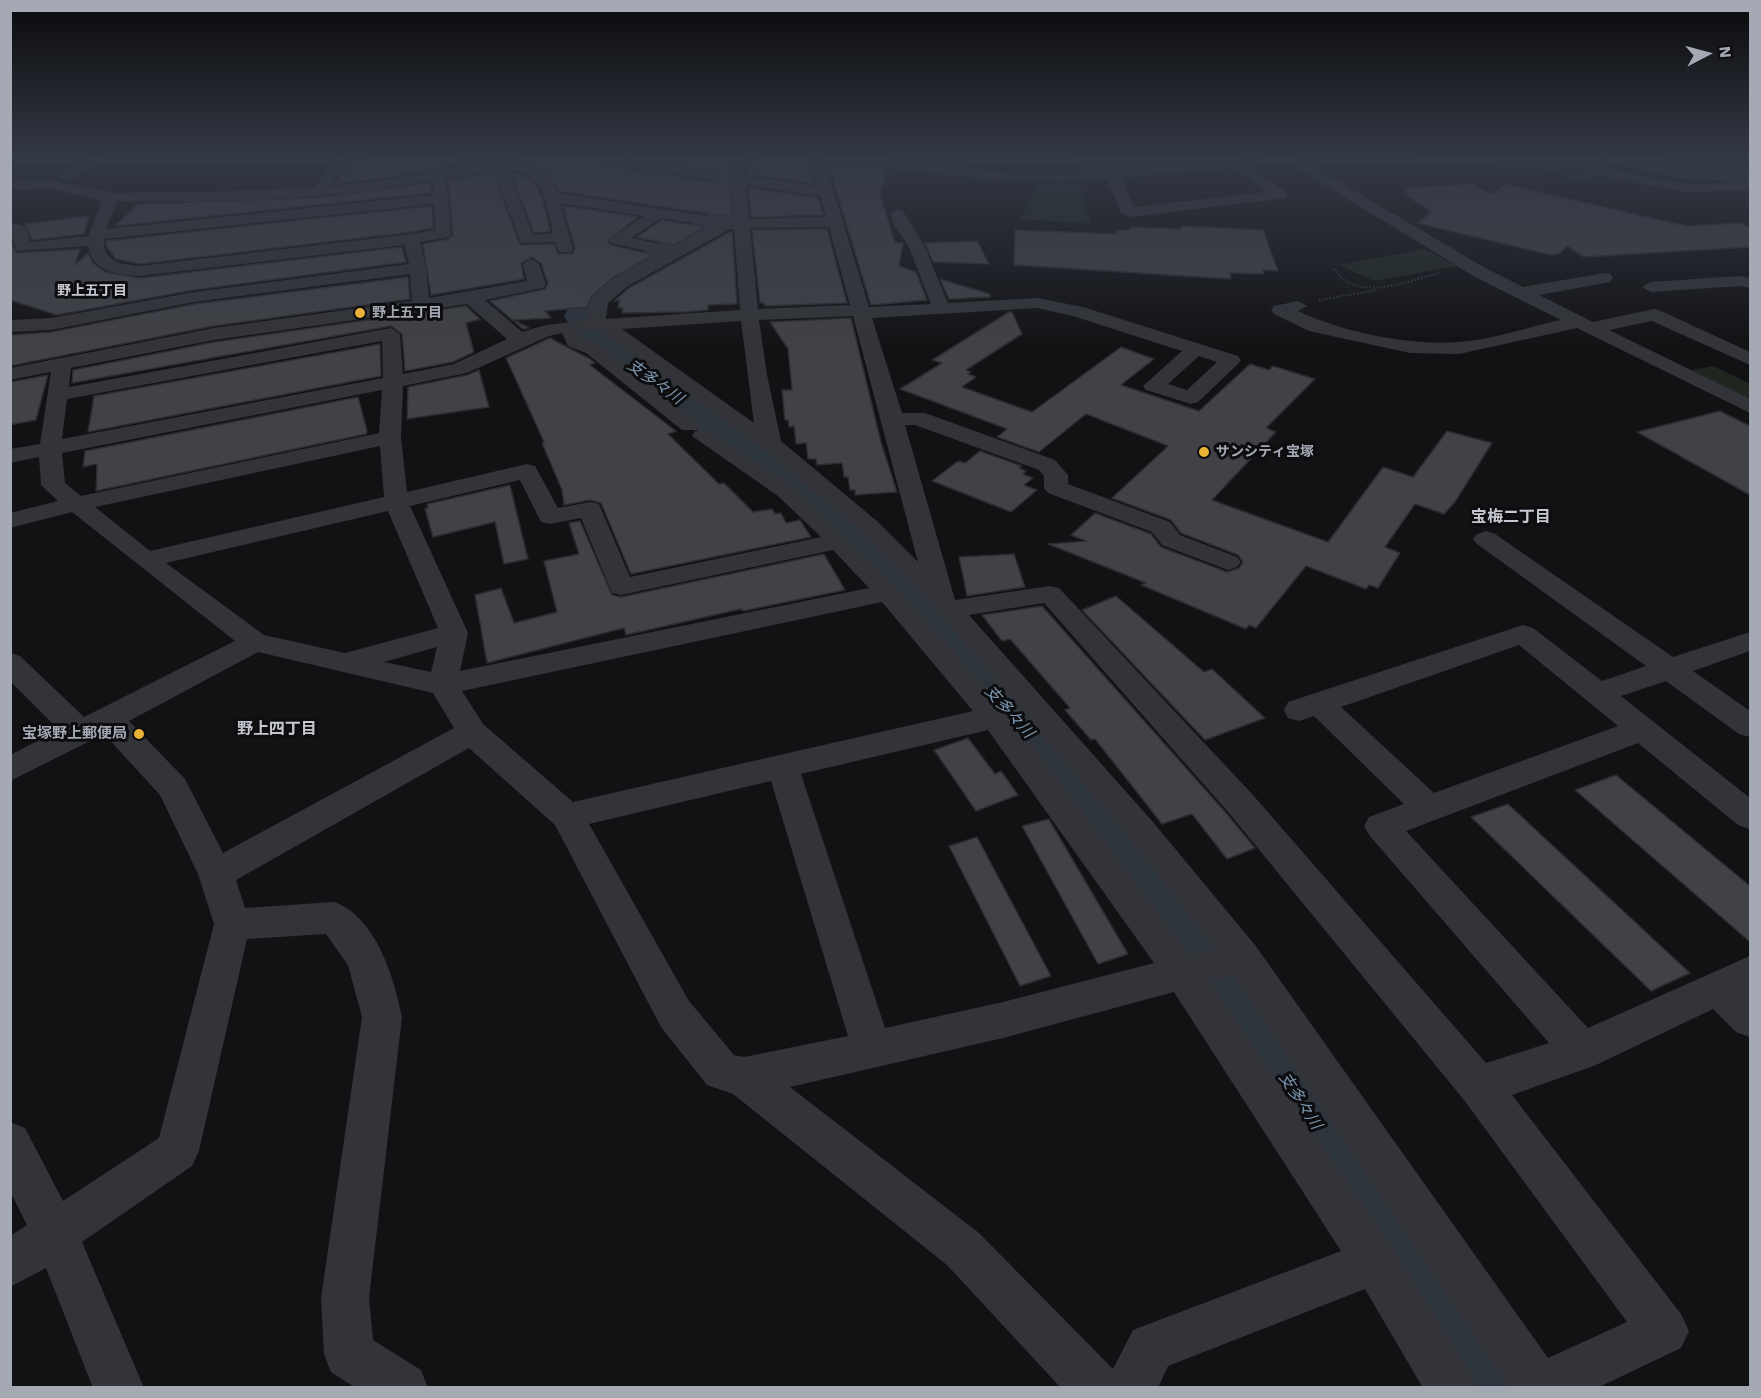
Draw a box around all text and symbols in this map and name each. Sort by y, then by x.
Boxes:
north arrow [1677,24,1737,84]
text: N [1715,45,1735,59]
district label: 野上五丁目 [57,283,127,299]
place label: 野上五丁目 [372,305,442,321]
marker: 野上五丁目 [353,306,367,320]
water label: 支多々川 [623,355,687,409]
place label: サンシティ宝塚 [1216,444,1314,460]
marker: サンシティ宝塚 [1197,445,1211,459]
district label: 宝梅二丁目 [1471,507,1551,527]
water label: 支多々川 [980,682,1038,742]
district label: 野上四丁目 [237,719,317,739]
place label: 宝塚野上郵便局 [22,725,127,743]
marker: 宝塚野上郵便局 [132,727,146,741]
water label: 支多々川 [1275,1069,1325,1133]

